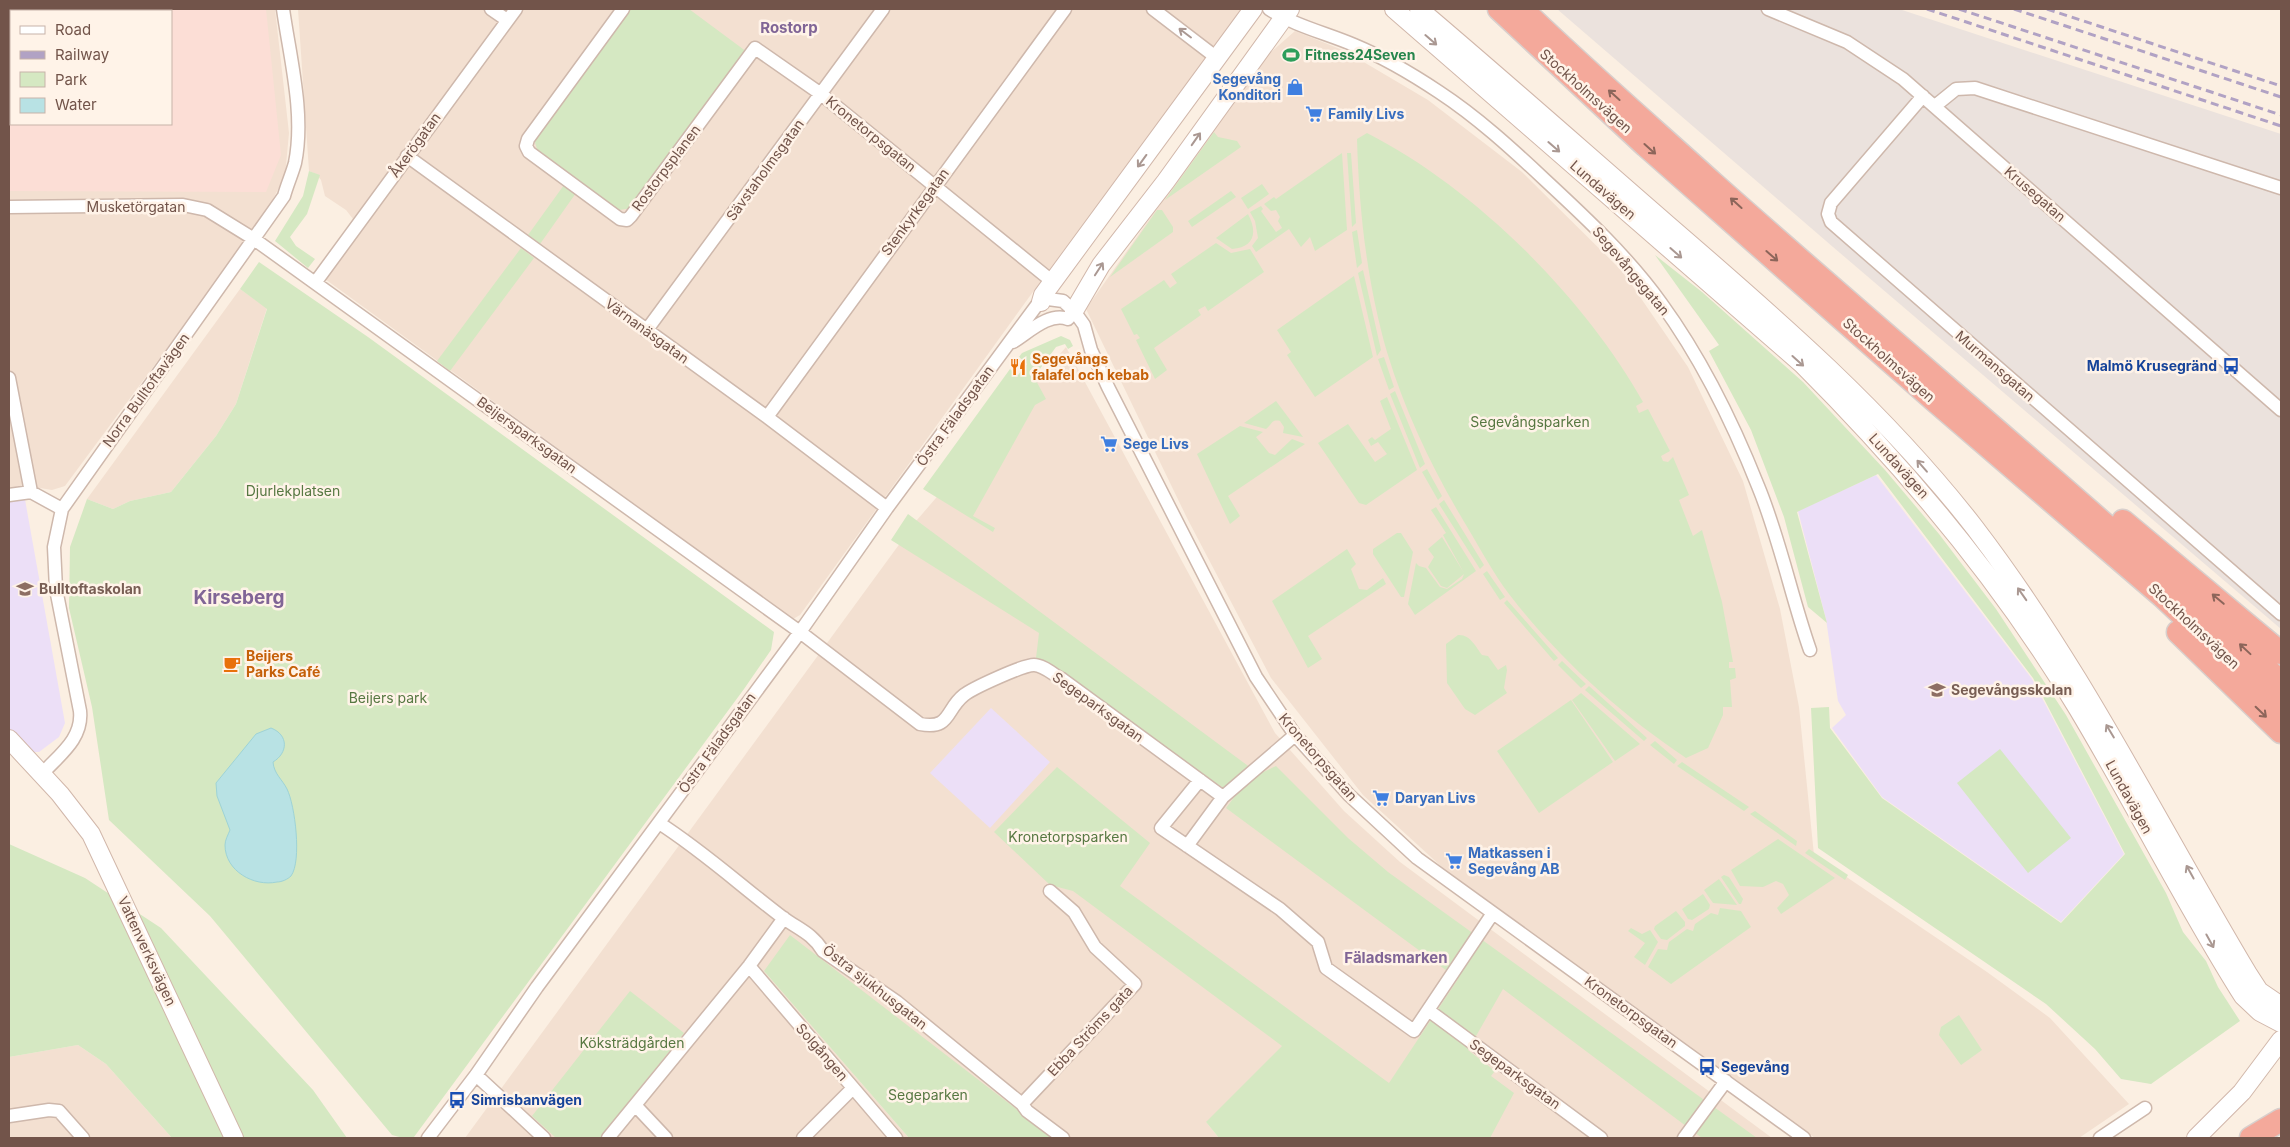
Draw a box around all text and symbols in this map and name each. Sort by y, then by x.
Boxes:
legend [10,10,172,125]
district label: Rostorp [760,18,818,37]
text: Road [55,20,91,39]
one-way arrow [1178,28,1192,38]
one-way arrow [1424,35,1437,46]
text: Railway [55,45,110,64]
sports icon: Fitness24Seven [1281,45,1301,65]
street label: Stockholmsvägen [1537,45,1636,136]
place label: Fitness24Seven [1305,46,1415,63]
text: Park [55,70,88,89]
place label: Segevång Konditori [1213,70,1281,103]
shop icon: Segevång Konditori [1285,77,1305,97]
one-way arrow [1608,89,1621,101]
street label: Kronetorpsgatan [823,92,920,175]
text: Water [55,95,97,114]
supermarket icon: Family Livs [1304,104,1324,124]
place label: Family Livs [1328,105,1404,122]
street label: Åkerögatan [385,108,444,180]
street label: Sävstaholmsgatan [722,116,807,224]
street label: Rostorpsplanen [628,121,704,214]
one-way arrow [1191,132,1201,146]
one-way arrow [1547,141,1560,153]
one-way arrow [1643,143,1656,155]
one-way arrow [1137,154,1147,168]
street label: Lundavägen [1567,157,1640,223]
street label: Krusegatan [2001,162,2069,225]
street label: Stenkyrkegatan [877,165,952,259]
one-way arrow [1729,197,1742,209]
street label: Musketörgatan [87,198,185,215]
street label: Segevångsgatan [1589,223,1673,319]
one-way arrow [1670,248,1683,259]
one-way arrow [1765,251,1778,262]
one-way arrow [1094,263,1104,277]
street label: Värnanäsgatan [602,295,692,367]
street label: Stockholmsvägen [1840,314,1939,405]
street label: Murmansgatan [1952,327,2038,405]
street label: Norra Bulltoftavägen [99,330,193,450]
place label: Segevångs falafel och kebab [1032,350,1149,383]
one-way arrow [1791,355,1804,367]
bus stop icon: Malmö Krusegränd [2221,356,2241,376]
restaurant icon: Segevångs falafel och kebab [1008,357,1028,377]
place label: Malmö Krusegränd [2087,357,2217,374]
street label: Östra Fäladsgatan [912,362,997,469]
street label: Beijersparksgatan [474,393,581,477]
park label: Segevångsparken [1470,413,1590,430]
street label: Lundavägen [1866,430,1933,502]
supermarket icon: Sege Livs [1099,434,1119,454]
place label: Sege Livs [1123,435,1189,452]
one-way arrow [1916,460,1928,473]
park label: Djurlekplatsen [246,482,340,499]
school or university icon: Bulltoftaskolan [15,579,35,599]
street label: Stockholmsvägen [2145,579,2243,672]
place label: Bulltoftaskolan [39,580,142,597]
district label: Kirseberg [193,586,285,609]
one-way arrow [2017,588,2028,601]
one-way arrow [2212,593,2225,604]
one-way arrow [2239,643,2252,655]
place label: Beijers Parks Café [246,647,320,680]
cafe icon: Beijers Parks Café [222,654,242,674]
street label: Segeparksgatan [1050,668,1147,745]
school or university icon: Segevångsskolan [1927,680,1947,700]
place label: Segevångsskolan [1951,681,2072,698]
park label: Beijers park [349,689,428,706]
street label: Östra Fäladsgatan [674,689,759,796]
one-way arrow [2255,706,2267,718]
street label: Kronetorpsgatan [1276,709,1361,804]
one-way arrow [2104,724,2114,738]
street label: Lundavägen [2102,757,2157,836]
supermarket icon: Daryan Livs [1371,788,1391,808]
place label: Daryan Livs [1395,789,1476,806]
park label: Kronetorpsparken [1008,828,1128,845]
place label: Matkassen i Segevång AB [1468,844,1559,877]
supermarket icon: Matkassen i Segevång AB [1444,851,1464,871]
one-way arrow [2185,865,2195,879]
street label: Vattenverksvägen [115,893,180,1008]
one-way arrow [2206,933,2215,948]
street label: Östra sjukhusgatan [820,941,931,1033]
district label: Fäladsmarken [1344,948,1448,967]
street label: Kronetorpsgatan [1581,972,1681,1051]
street label: Ebba Ströms gata [1044,982,1136,1079]
street label: Solgången [793,1019,852,1084]
park label: Köksträdgården [579,1034,685,1051]
street label: Segeparksgatan [1467,1035,1564,1112]
bus stop icon: Segevång [1697,1057,1717,1077]
place label: Segevång [1721,1058,1789,1075]
park label: Segeparken [888,1086,968,1103]
bus stop icon: Simrisbanvägen [447,1090,467,1110]
place label: Simrisbanvägen [471,1091,582,1108]

